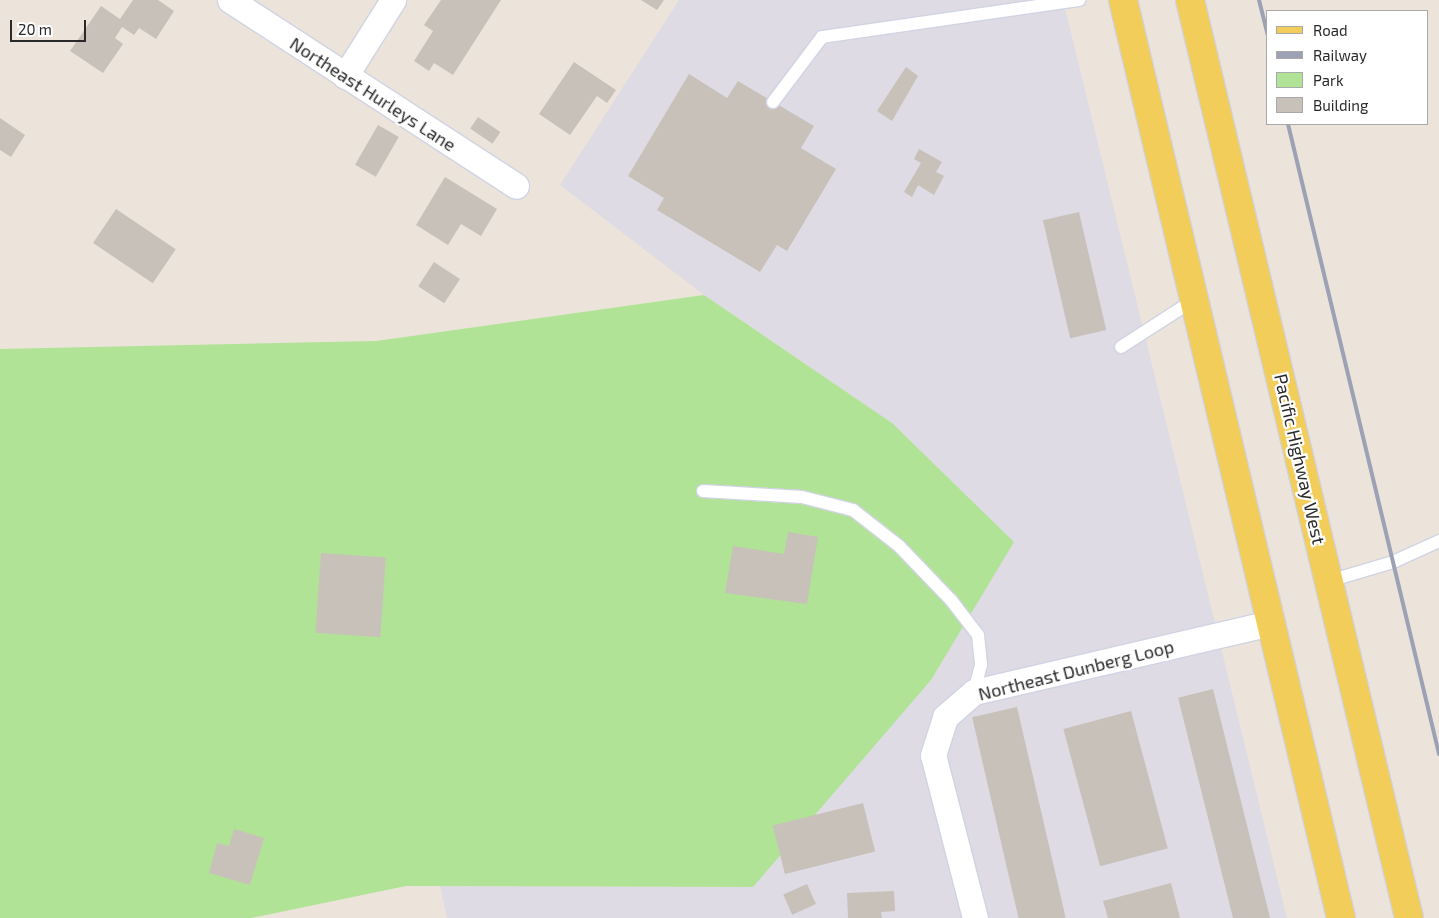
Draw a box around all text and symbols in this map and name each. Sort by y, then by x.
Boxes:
scale bar [12,10,89,42]
legend [1266,10,1429,125]
text: 20 m [18,20,52,38]
text: Road [1313,21,1348,39]
street label: Northeast Hurleys Lane [286,32,460,156]
text: Railway [1313,46,1367,64]
text: Park [1313,71,1344,89]
text: Building [1313,96,1368,114]
street label: Pacific Highway West [1270,371,1330,547]
street label: Northeast Dunberg Loop [976,635,1176,705]

